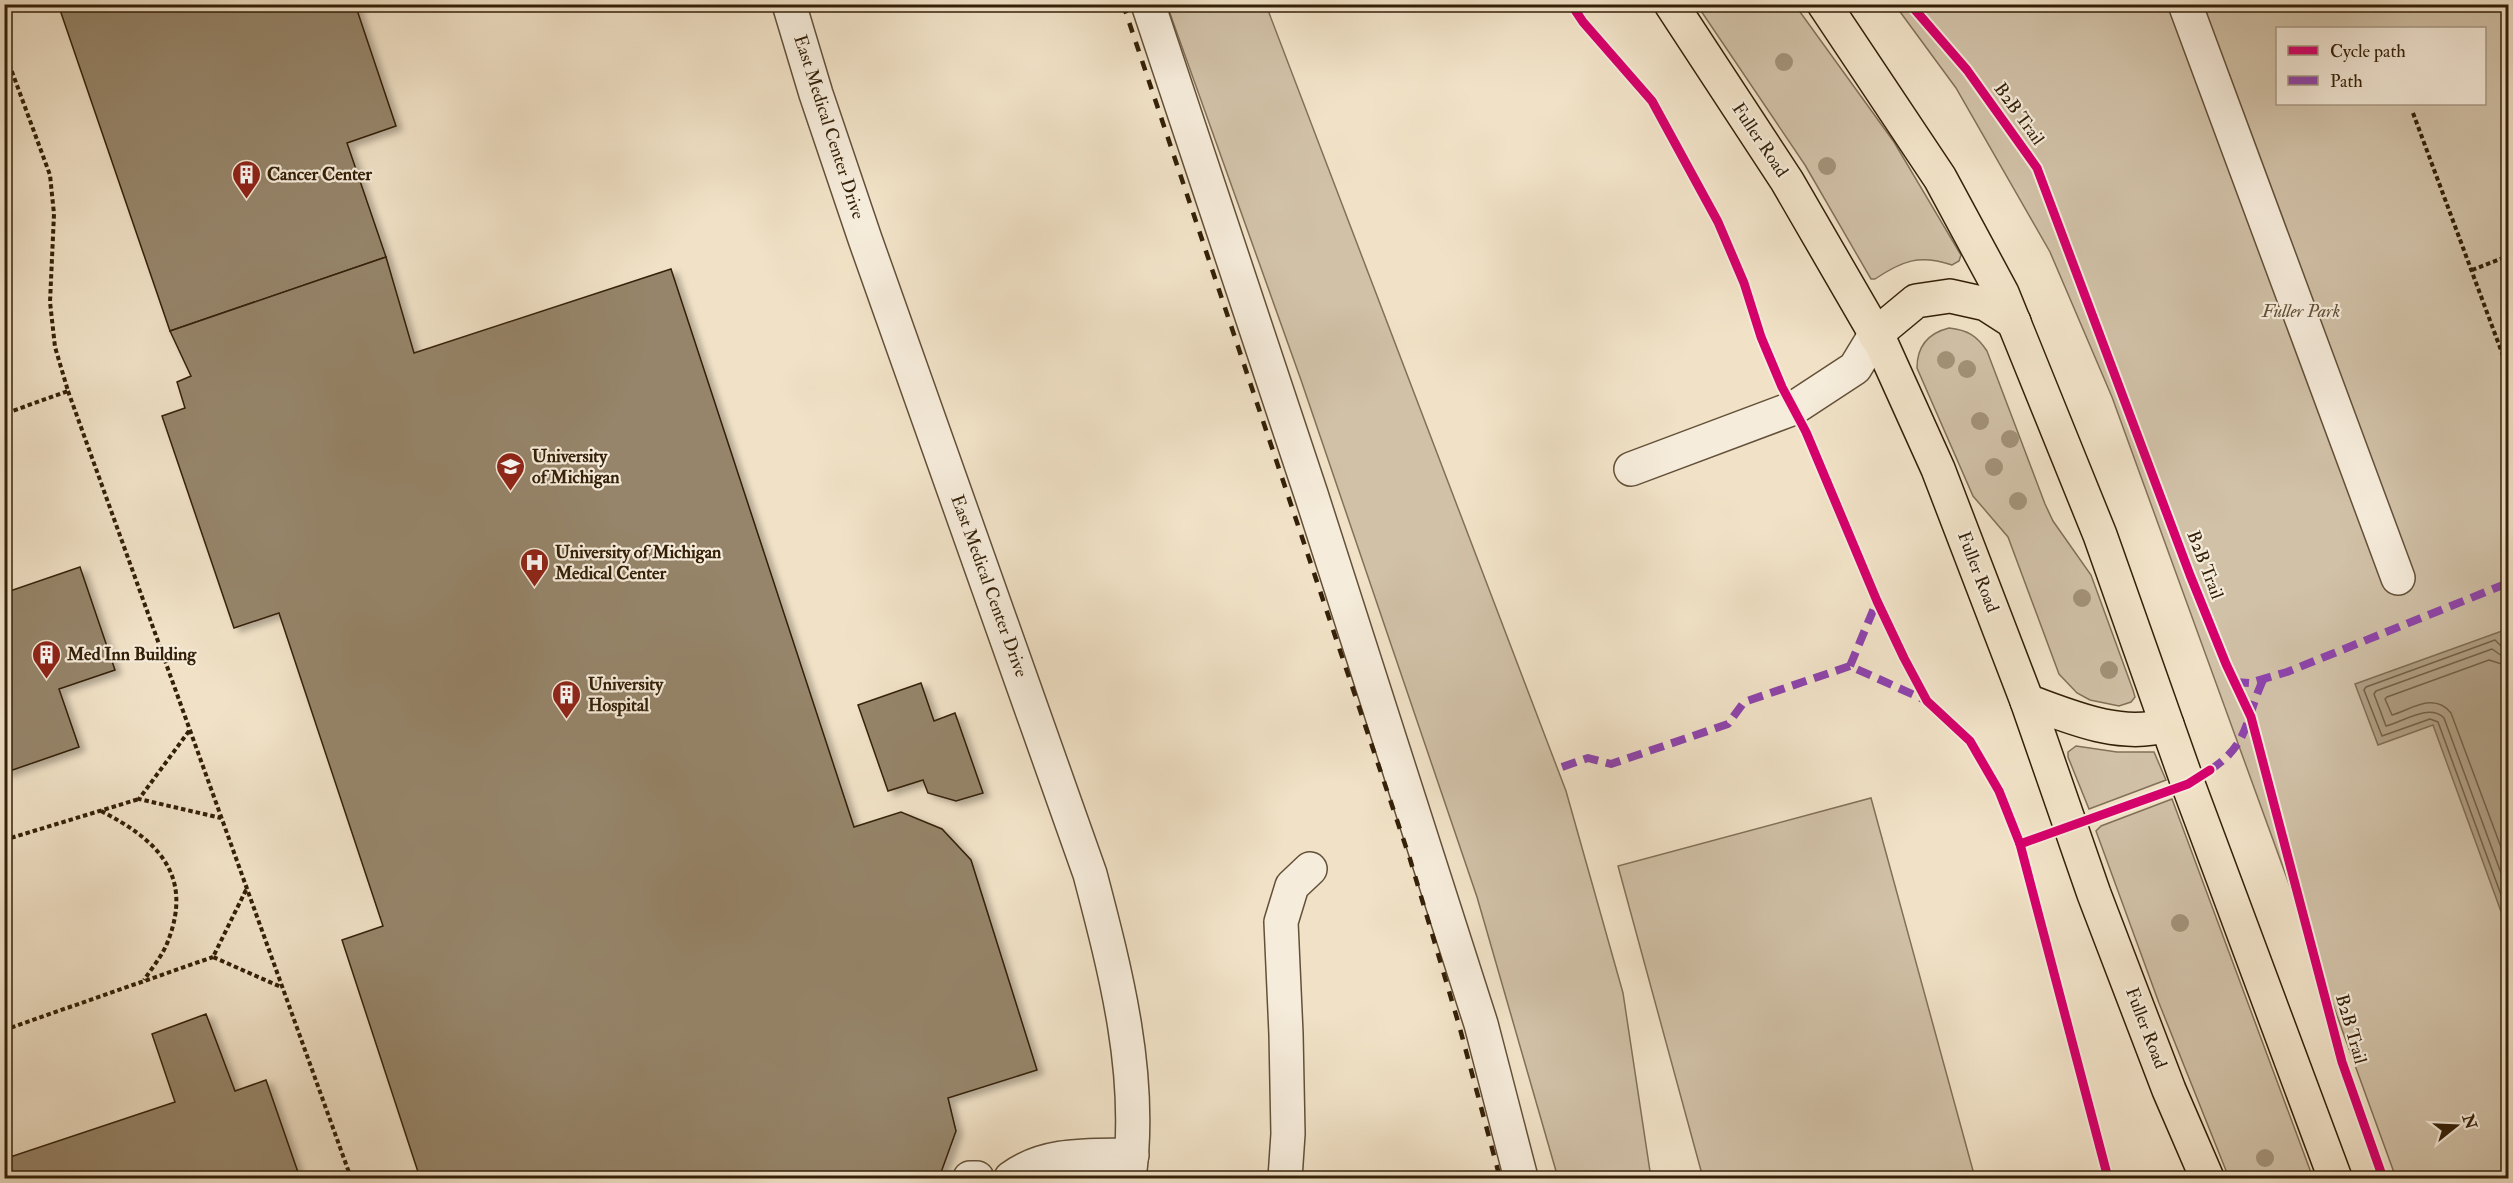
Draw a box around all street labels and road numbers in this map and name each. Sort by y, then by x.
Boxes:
street label: East Medical Center Drive [788,32,870,222]
street label: B2B Trail [1989,78,2050,150]
street label: Fuller Road [1727,98,1793,182]
street label: East Medical Center Drive [945,492,1033,681]
street label: Fuller Road [1952,528,2004,616]
street label: B2B Trail [2181,528,2229,603]
street label: Fuller Road [2120,984,2172,1072]
street label: B2B Trail [2330,991,2372,1067]

